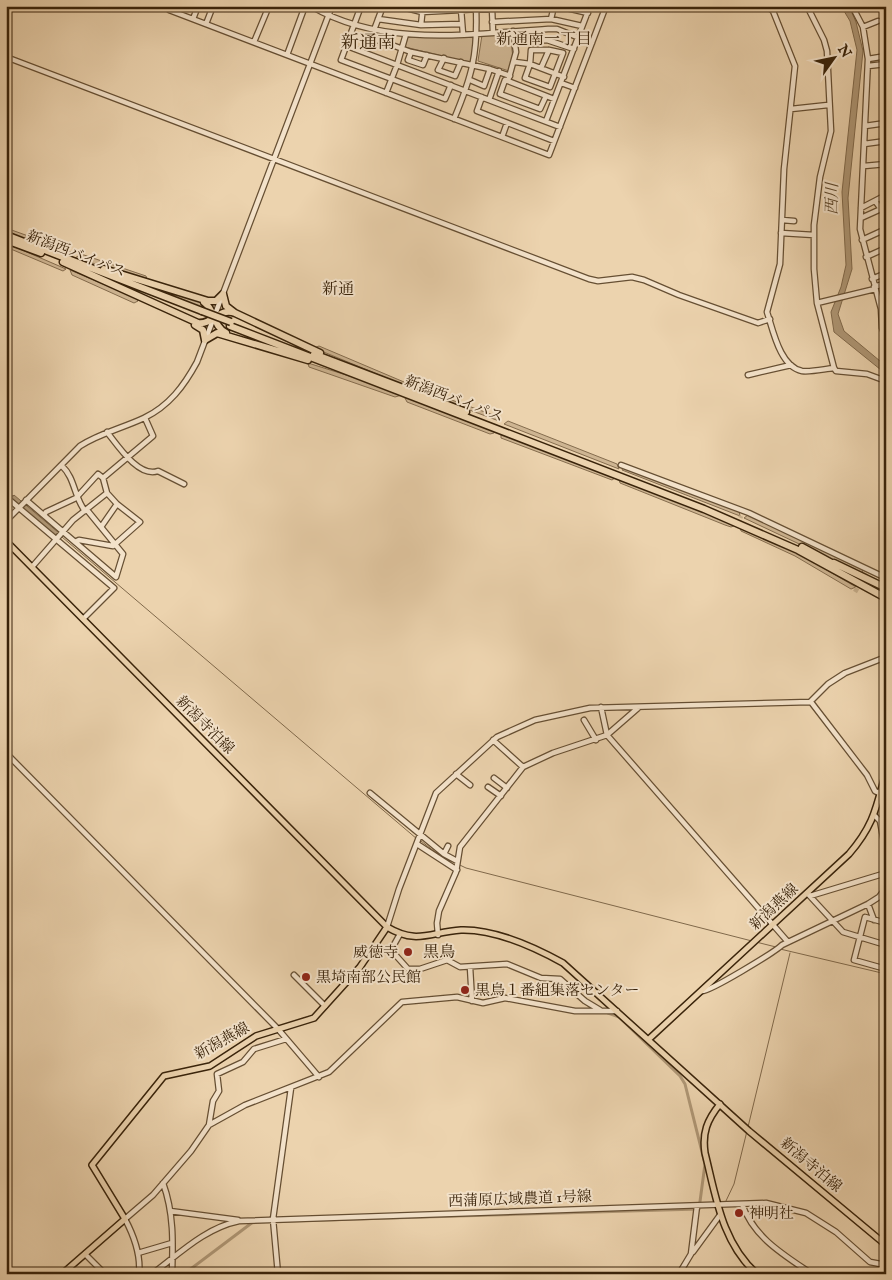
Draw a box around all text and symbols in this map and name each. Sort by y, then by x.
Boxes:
district label: 新通南一丁目 [496,30,592,50]
district label: 新通南 [341,32,395,55]
north arrow [810,32,860,82]
text: N [833,41,855,61]
water label: 西川 [823,181,843,215]
street label: 新潟西バイパス [24,226,128,282]
district label: 新通 [322,280,354,300]
street label: 新潟西バイパス [402,371,506,427]
street label: 新潟寺泊線 [172,692,238,758]
street label: 新潟燕線 [746,880,802,934]
place label: 威徳寺 [353,943,398,962]
district label: 黒鳥 [423,943,455,963]
marker: 威徳寺 [402,946,414,958]
place label: 黒埼南部公民館 [316,968,421,987]
marker: 黒埼南部公民館 [300,971,312,983]
place label: 黒鳥１番組集落センター [475,981,639,1000]
marker: 黒鳥１番組集落センター [459,984,471,996]
street label: 新潟燕線 [191,1018,253,1064]
street label: 新潟寺泊線 [776,1134,846,1196]
street label: 西蒲原広域農道 1号線 [448,1187,592,1211]
place label: 神明社 [749,1204,794,1223]
marker: 神明社 [733,1207,745,1219]

